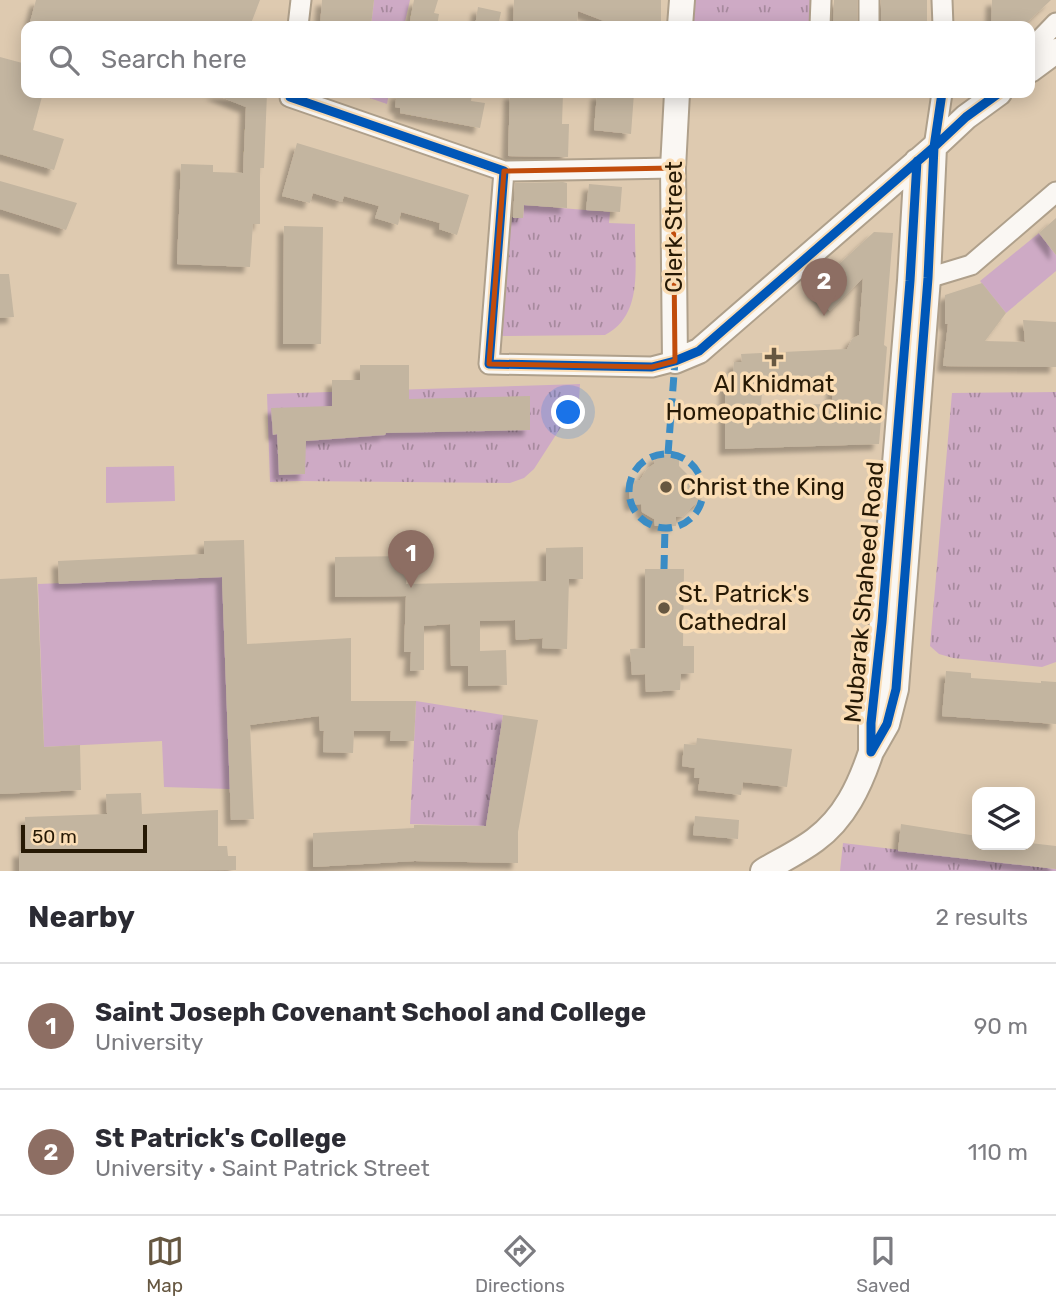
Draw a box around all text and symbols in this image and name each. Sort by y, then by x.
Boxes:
search box [21,21,1035,98]
icon: search [45,41,83,79]
text: Search here [101,44,247,75]
street label: Clerk Street [660,161,688,293]
pin: 2 [801,258,847,316]
marker: Al Khidmat Homeopathic Clinic [764,347,784,367]
place label: Al Khidmat Homeopathic Clinic [665,370,883,426]
your location [551,395,585,429]
street label: Mubarak Shaheed Road [839,460,889,724]
place label: Christ the King [680,473,845,501]
marker: Christ the King [658,479,674,495]
pin: 1 [388,530,434,588]
place label: St. Patrick's Cathedral [678,580,809,636]
marker: St. Patrick's Cathedral [656,600,672,616]
map controls [972,787,1035,850]
button: layers [972,787,1035,850]
scale bar [21,822,147,854]
text: 50 m [32,825,77,848]
text: Nearby [28,899,135,935]
text: 2 results [936,903,1028,931]
text: Saint Joseph Covenant School and College [95,997,646,1028]
text: 1 [45,1012,57,1040]
text: 90 m [974,1012,1028,1040]
text: University [95,1028,204,1056]
text: St Patrick's College [95,1123,347,1154]
text: 2 [44,1138,58,1166]
text: 110 m [968,1138,1028,1166]
text: University · Saint Patrick Street [95,1154,430,1182]
tab: Map [146,1232,184,1297]
tab: Directions [475,1232,565,1297]
tab: Saved [856,1232,910,1297]

